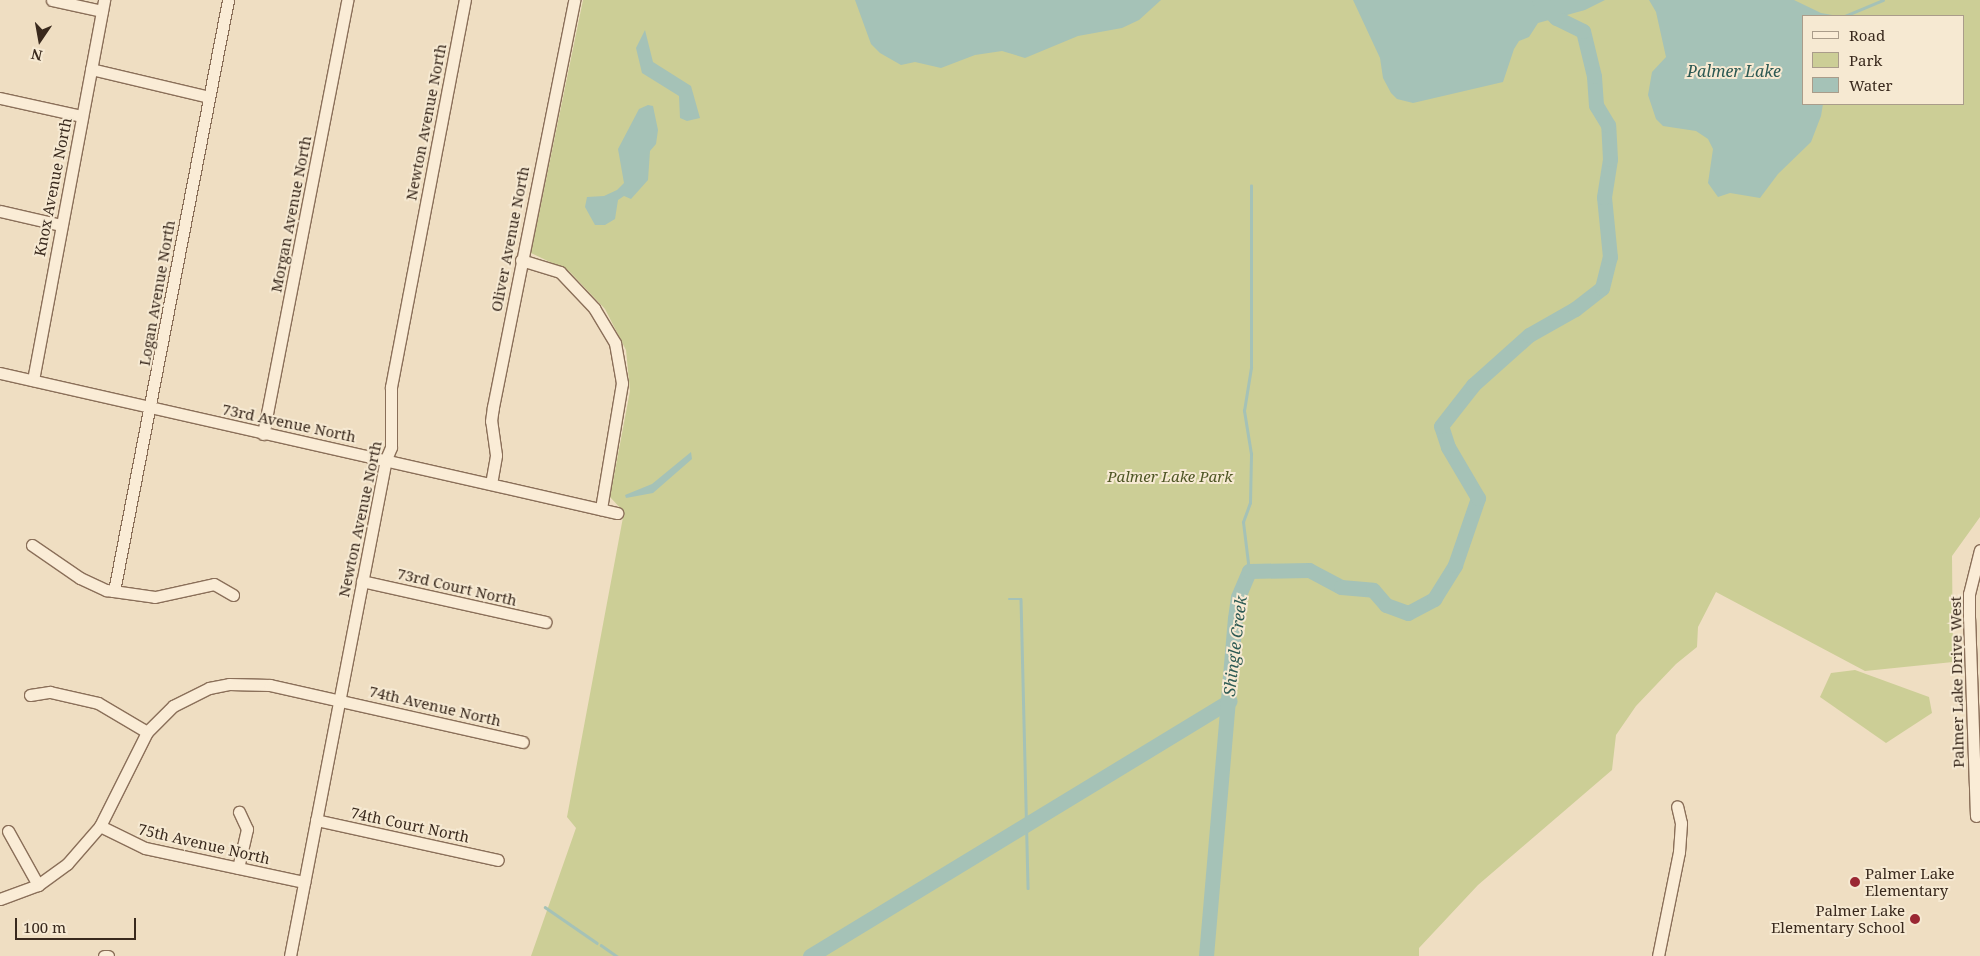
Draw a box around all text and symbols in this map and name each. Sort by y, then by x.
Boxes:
north arrow [15,15,65,65]
legend [1802,15,1965,105]
text: Road [1849,25,1885,45]
street label: Newton Avenue North [402,42,450,202]
text: N [29,45,44,66]
text: Park [1849,50,1882,70]
water label: Palmer Lake [1687,61,1781,81]
text: Water [1849,75,1892,95]
street label: Knox Avenue North [31,116,75,258]
street label: Morgan Avenue North [267,134,315,294]
street label: Oliver Avenue North [487,165,533,313]
street label: Logan Avenue North [135,219,179,367]
street label: 73rd Avenue North [220,400,358,446]
street label: Newton Avenue North [335,439,385,599]
park label: Palmer Lake Park [1107,468,1233,486]
street label: 73rd Court North [395,564,519,610]
water label: Shingle Creek [1219,595,1251,697]
street label: Palmer Lake Drive West [1947,596,1967,768]
street label: 74th Avenue North [367,682,503,730]
street label: 74th Court North [349,804,471,846]
street label: 75th Avenue North [136,820,272,868]
place label: Palmer Lake Elementary [1865,864,1955,899]
marker: Palmer Lake Elementary [1849,876,1861,888]
place label: Palmer Lake Elementary School [1771,901,1905,936]
scale bar [18,908,139,940]
marker: Palmer Lake Elementary School [1909,913,1921,925]
text: 100 m [23,917,66,937]

